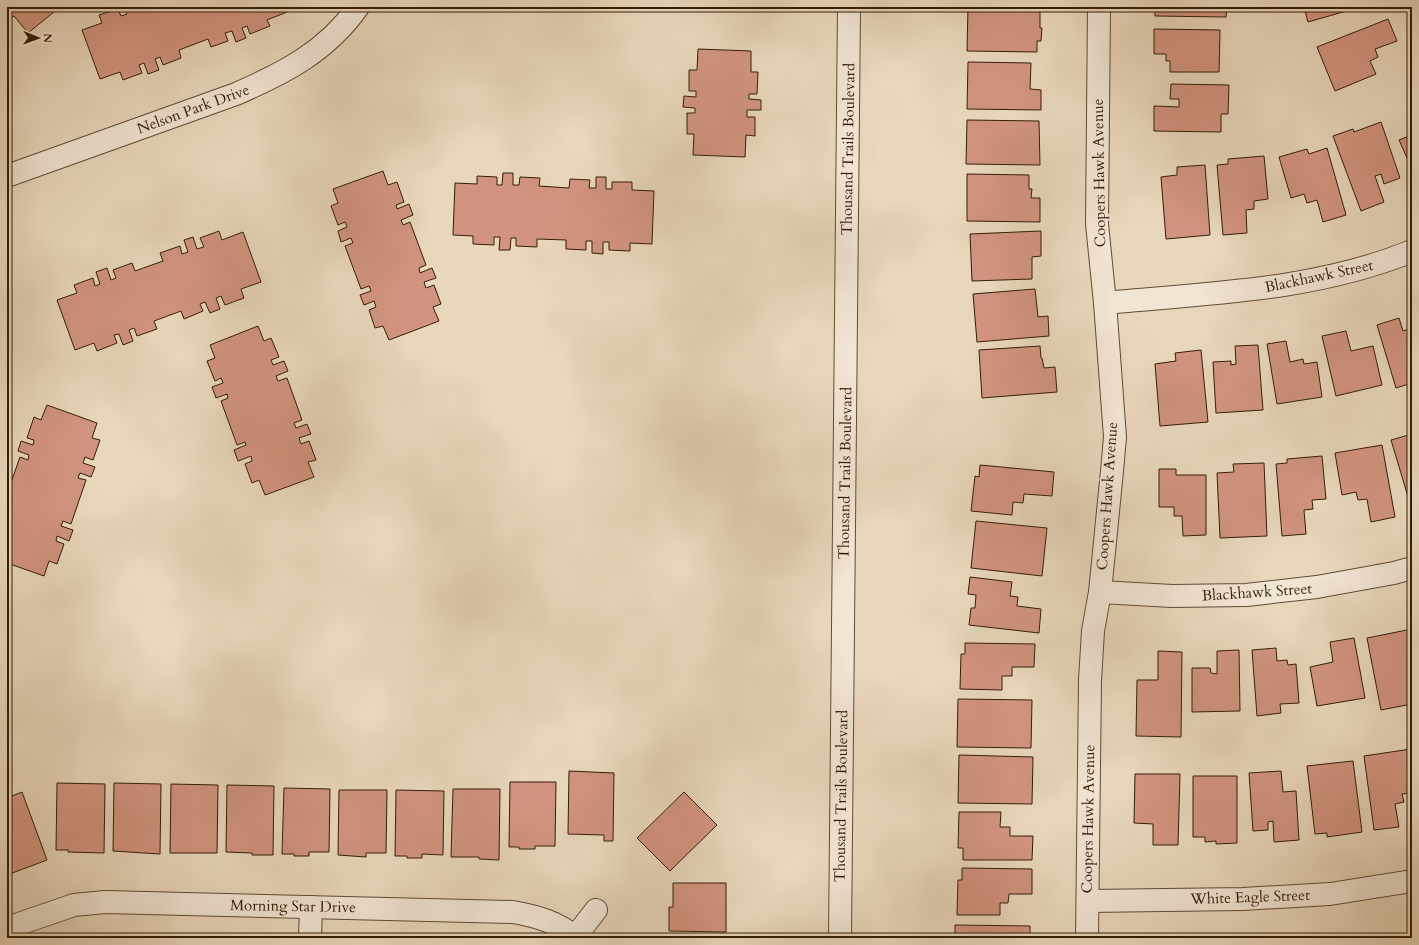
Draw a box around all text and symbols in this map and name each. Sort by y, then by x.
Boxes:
north arrow [18,18,58,58]
text: N [40,33,55,44]
street label: Thousand Trails Boulevard [836,63,860,235]
street label: Nelson Park Drive [134,79,252,139]
street label: Coopers Hawk Avenue [1088,98,1110,248]
street label: Blackhawk Street [1263,255,1375,297]
street label: Thousand Trails Boulevard [833,387,857,559]
street label: Coopers Hawk Avenue [1092,421,1122,571]
street label: Blackhawk Street [1201,578,1313,606]
street label: Thousand Trails Boulevard [829,710,853,882]
street label: Coopers Hawk Avenue [1077,744,1099,894]
street label: White Eagle Street [1189,885,1310,909]
street label: Morning Star Drive [230,895,356,917]

